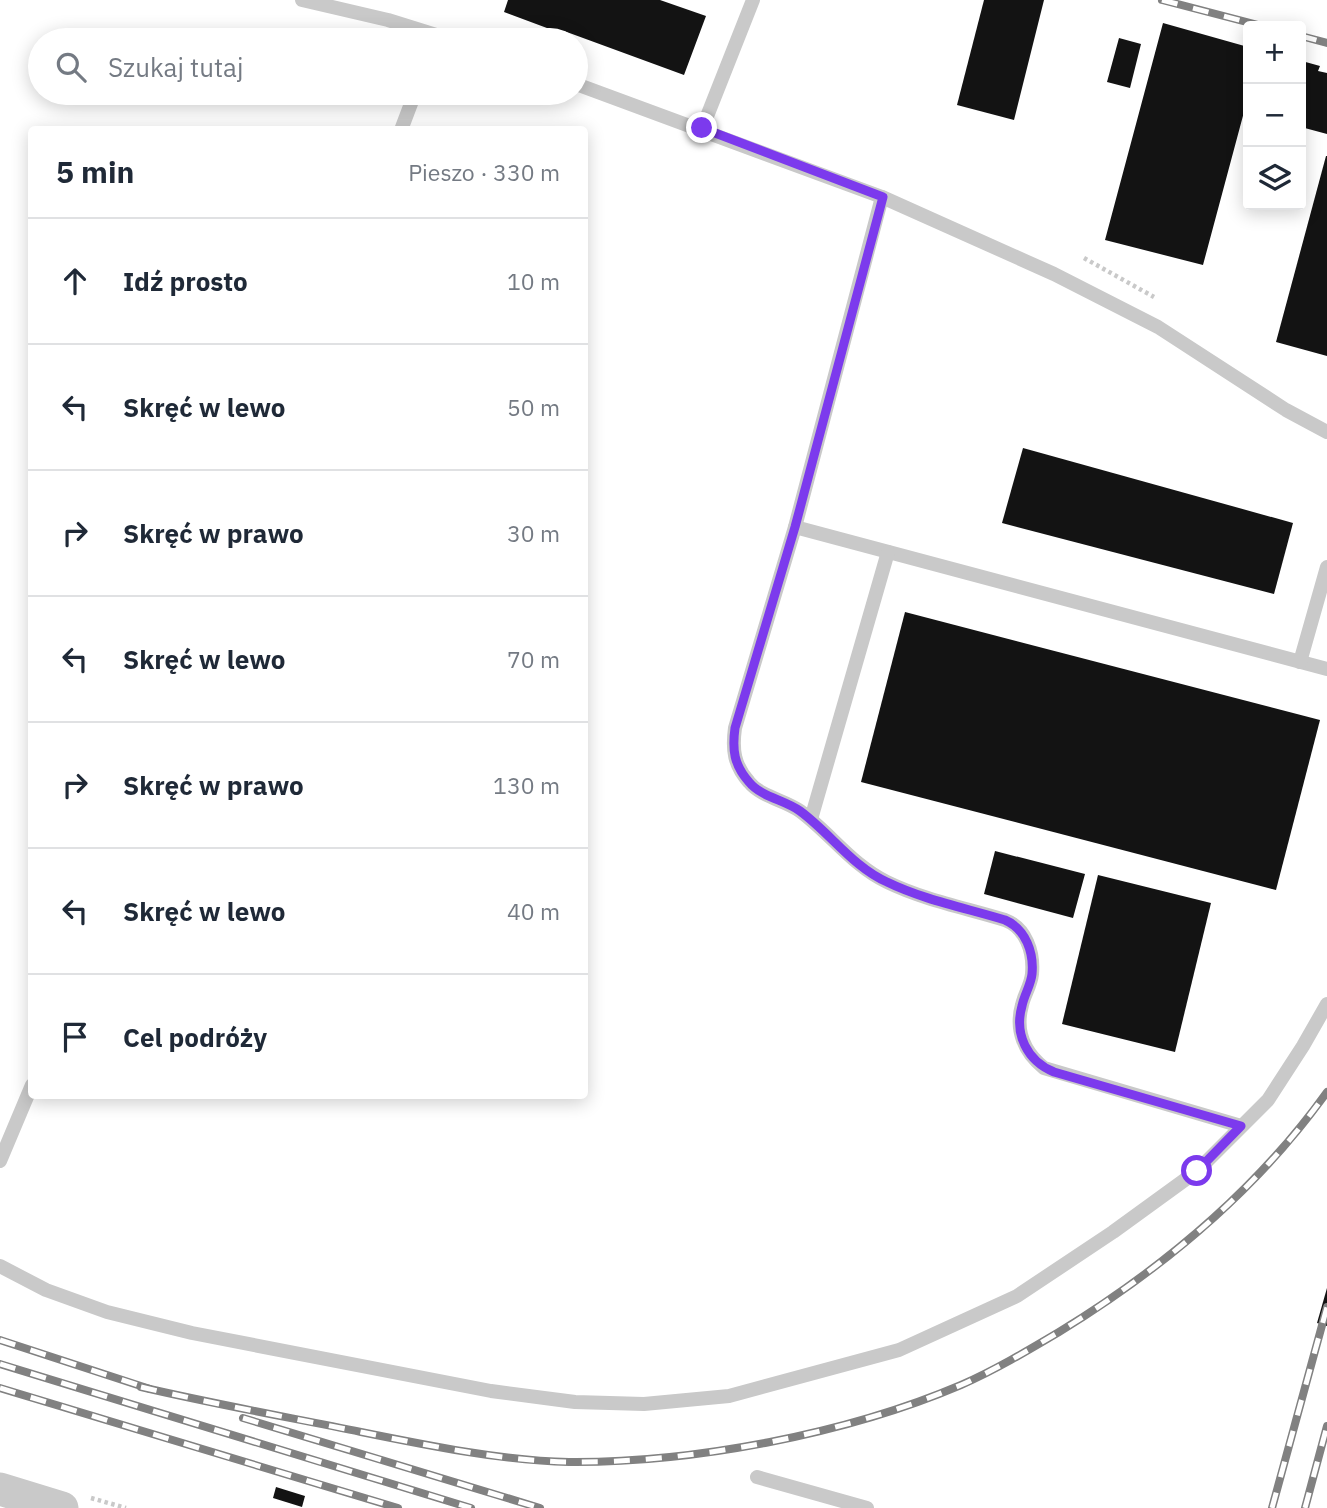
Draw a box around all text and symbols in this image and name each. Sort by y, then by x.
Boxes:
map controls [1243,21,1306,210]
button: + [1243,21,1306,84]
search box [28,28,588,105]
icon: search [52,48,90,86]
text: Szukaj tutaj [108,50,243,84]
button: − [1243,84,1306,147]
route end [686,112,717,143]
button: layers [1243,147,1306,210]
text: 5 min [56,152,134,191]
text: Pieszo · 330 m [408,157,560,187]
icon: ahead [56,262,94,300]
text: Idź prosto [123,264,248,298]
text: 10 m [507,266,560,296]
icon: left [56,388,94,426]
text: Skręć w lewo [123,390,285,424]
text: 50 m [507,392,560,422]
icon: right [56,514,94,552]
text: Skręć w prawo [123,516,304,550]
text: 30 m [507,518,560,548]
icon: left [56,640,94,678]
text: Skręć w lewo [123,642,285,676]
text: 70 m [507,644,560,674]
icon: right [56,766,94,804]
text: Skręć w prawo [123,768,304,802]
text: 130 m [493,770,560,800]
icon: left [56,892,94,930]
text: Skręć w lewo [123,894,285,928]
text: 40 m [507,896,560,926]
icon: arrive [56,1018,94,1056]
text: Cel podróży [123,1020,267,1054]
route start [1181,1155,1212,1186]

